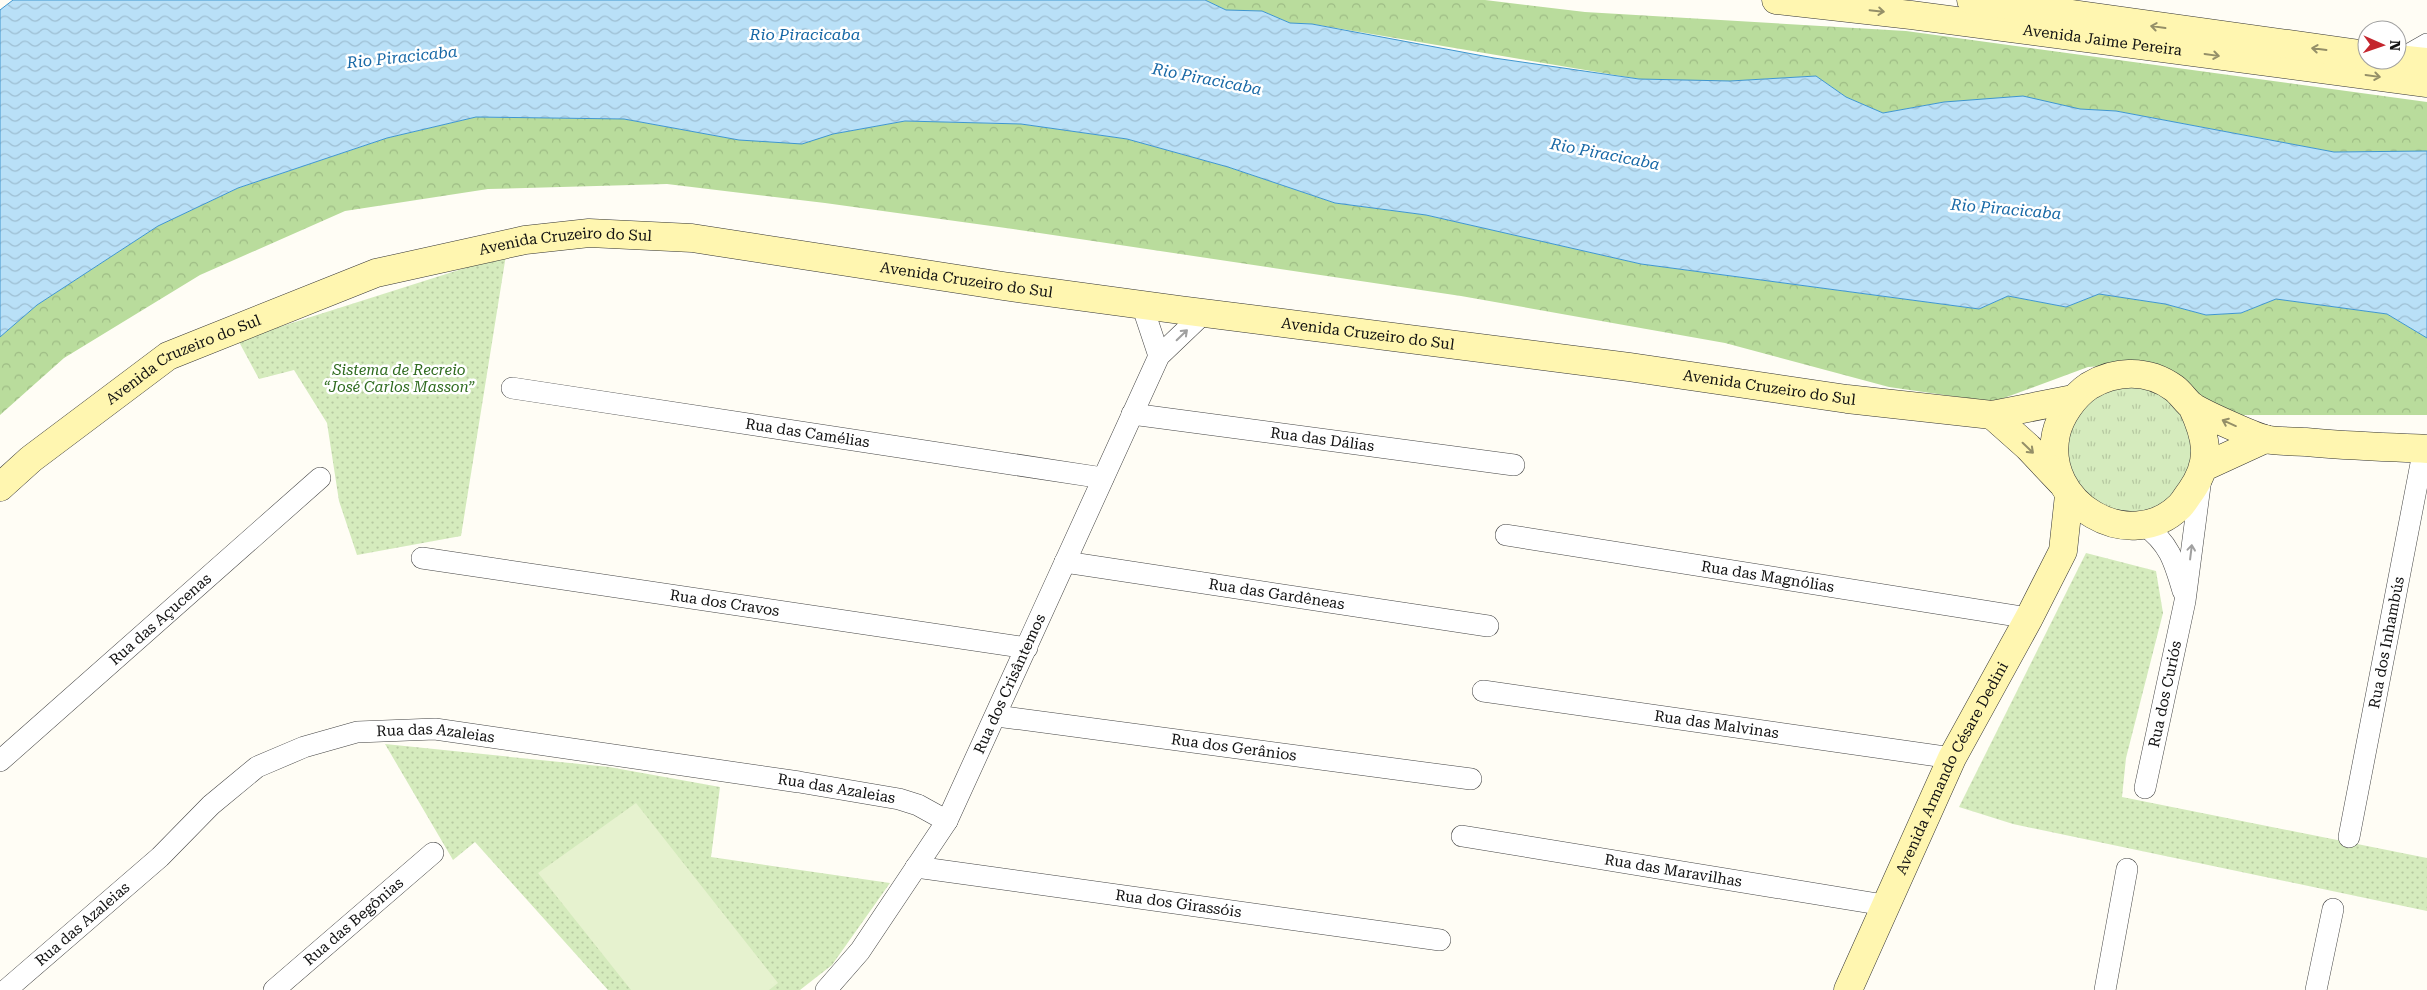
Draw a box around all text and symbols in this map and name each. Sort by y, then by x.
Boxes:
one-way arrow [1869,6,1885,16]
north arrow [2357,20,2407,70]
street label: Avenida Jaime Pereira [2022,21,2183,60]
one-way arrow [2150,22,2166,32]
water label: Rio Piracicaba [748,25,861,44]
text: N [2387,40,2403,51]
water label: Rio Piracicaba [345,42,459,72]
one-way arrow [2311,44,2327,54]
one-way arrow [2203,50,2219,60]
water label: Rio Piracicaba [1150,59,1264,99]
one-way arrow [2364,71,2380,81]
water label: Rio Piracicaba [1548,134,1662,174]
water label: Rio Piracicaba [1949,195,2062,223]
street label: Avenida Cruzeiro do Sul [477,224,653,259]
street label: Avenida Cruzeiro do Sul [879,258,1054,302]
street label: Avenida Cruzeiro do Sul [102,311,264,408]
street label: Avenida Cruzeiro do Sul [1280,314,1456,354]
one-way arrow [1175,329,1188,341]
park label: Sistema de Recreio “José Carlos Masson” [324,361,475,396]
street label: Avenida Cruzeiro do Sul [1682,366,1857,409]
street label: Rua das Camélias [744,415,871,451]
one-way arrow [2222,417,2237,427]
street label: Rua das Dálias [1269,424,1375,455]
one-way arrow [2022,442,2035,454]
one-way arrow [2187,545,2197,561]
street label: Rua das Magnólias [1700,557,1836,596]
street label: Rua das Açucenas [106,569,215,669]
street label: Rua das Gardêneas [1207,575,1346,613]
street label: Rua dos Inhambús [2365,575,2408,710]
street label: Rua dos Cravos [669,586,781,620]
street label: Rua dos Crisântemos [970,611,1049,757]
street label: Rua dos Curiós [2145,639,2185,749]
street label: Avenida Armando Césare Dedini [1892,659,2012,877]
street label: Rua das Malvinas [1653,707,1780,742]
street label: Rua das Azaleias [376,720,496,747]
street label: Rua dos Gerânios [1170,730,1298,765]
street label: Rua das Azaleias [776,770,897,807]
street label: Rua das Maravilhas [1603,850,1743,891]
street label: Rua das Begônias [300,874,407,969]
street label: Rua das Azaleias [32,878,133,970]
street label: Rua dos Girassóis [1114,886,1243,921]

